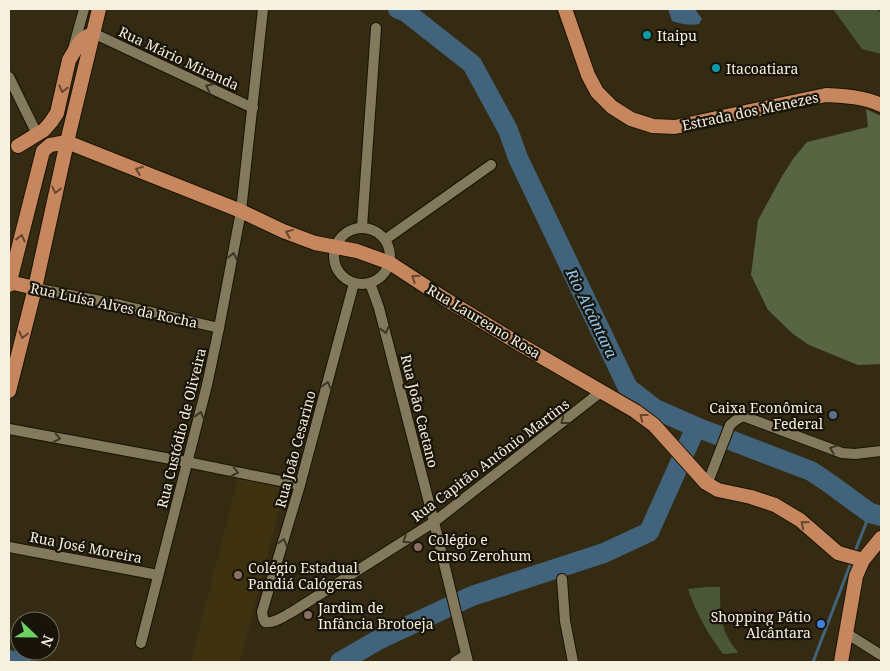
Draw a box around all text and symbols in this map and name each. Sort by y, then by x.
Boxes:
street label: Rua Mário Miranda [116,22,242,94]
place label: Itaipu [657,26,697,45]
marker: Itaipu [641,29,653,41]
place label: Itacoatiara [726,59,798,78]
marker: Itacoatiara [710,62,722,74]
one-way arrow [205,83,214,93]
one-way arrow [58,84,69,93]
street label: Estrada dos Menezes [680,87,820,135]
one-way arrow [135,166,143,176]
one-way arrow [51,185,62,194]
one-way arrow [285,228,293,238]
one-way arrow [15,233,26,242]
one-way arrow [227,251,237,260]
water label: Rio Alcântara [561,264,622,361]
one-way arrow [411,275,420,285]
street label: Rua Luísa Alves da Rocha [29,278,199,332]
street label: Rua Laureano Rosa [424,280,544,362]
one-way arrow [379,325,389,333]
one-way arrow [18,330,29,339]
street label: Rua Custódio de Oliveira [152,346,210,510]
street label: Rua João Caetano [397,352,443,470]
one-way arrow [321,382,331,390]
street label: Rua João Cesarino [270,388,320,510]
street label: Rua Capitão Antônio Martins [407,394,573,526]
place label: Caixa Econômica Federal [709,398,824,433]
marker: Caixa Econômica Federal [827,409,839,421]
one-way arrow [194,411,204,419]
one-way arrow [560,415,569,424]
one-way arrow [640,415,649,423]
one-way arrow [52,432,61,442]
one-way arrow [830,445,838,455]
one-way arrow [231,466,240,477]
one-way arrow [801,521,810,530]
street label: Rua José Moreira [28,527,144,567]
place label: Colégio e Curso Zerohum [428,530,532,565]
one-way arrow [403,534,412,543]
one-way arrow [277,538,287,547]
marker: Colégio e Curso Zerohum [412,541,424,553]
place label: Colégio Estadual Pandiá Calógeras [248,558,362,593]
marker: Colégio Estadual Pandiá Calógeras [232,569,244,581]
place label: Jardim de Infância Brotoeja [317,598,434,633]
place label: Shopping Pátio Alcântara [711,607,811,642]
marker: Jardim de Infância Brotoeja [302,609,314,621]
north arrow [10,611,60,661]
marker: Shopping Pátio Alcântara [815,618,827,630]
text: N [37,632,58,650]

